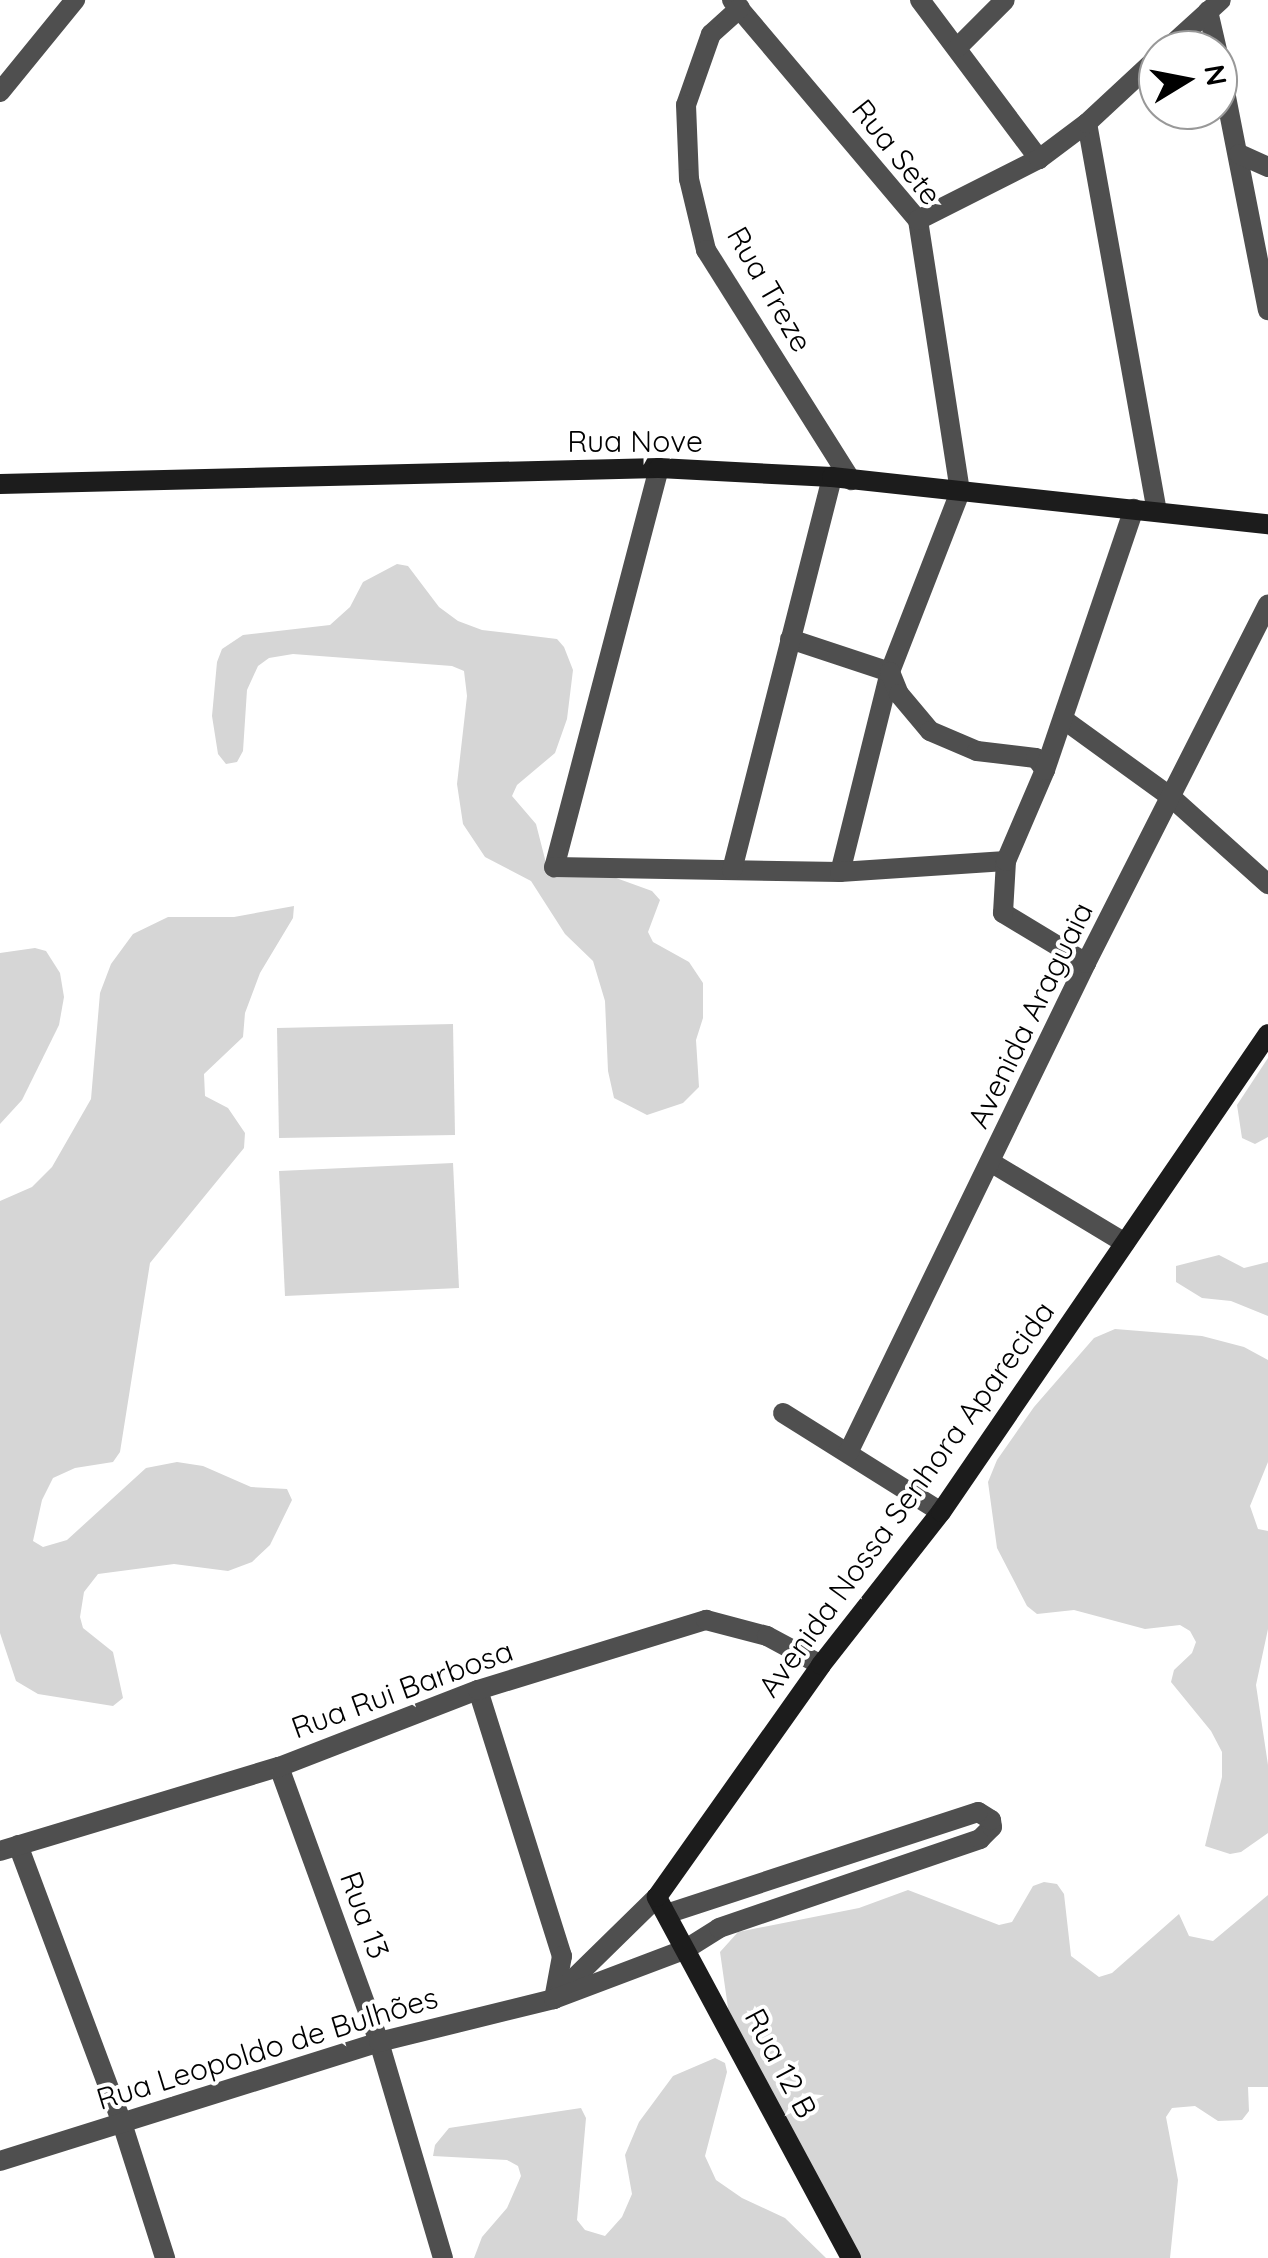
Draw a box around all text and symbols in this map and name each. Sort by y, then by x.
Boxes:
north arrow [1138,30,1238,130]
text: N [1197,62,1235,88]
street label: Rua Sete [845,92,949,212]
street label: Rua Treze [720,220,820,358]
street label: Rua Nove [567,423,703,459]
street label: Avenida Araguaia [960,896,1100,1134]
street label: Avenida Nossa Senhora Aparecida [750,1294,1062,1704]
street label: Rua Rui Barbosa [286,1632,518,1746]
street label: Rua 13 [333,1867,397,1963]
street label: Rua Leopoldo de Bulhões [92,1979,442,2117]
street label: Rua 12 B [737,2002,825,2124]

